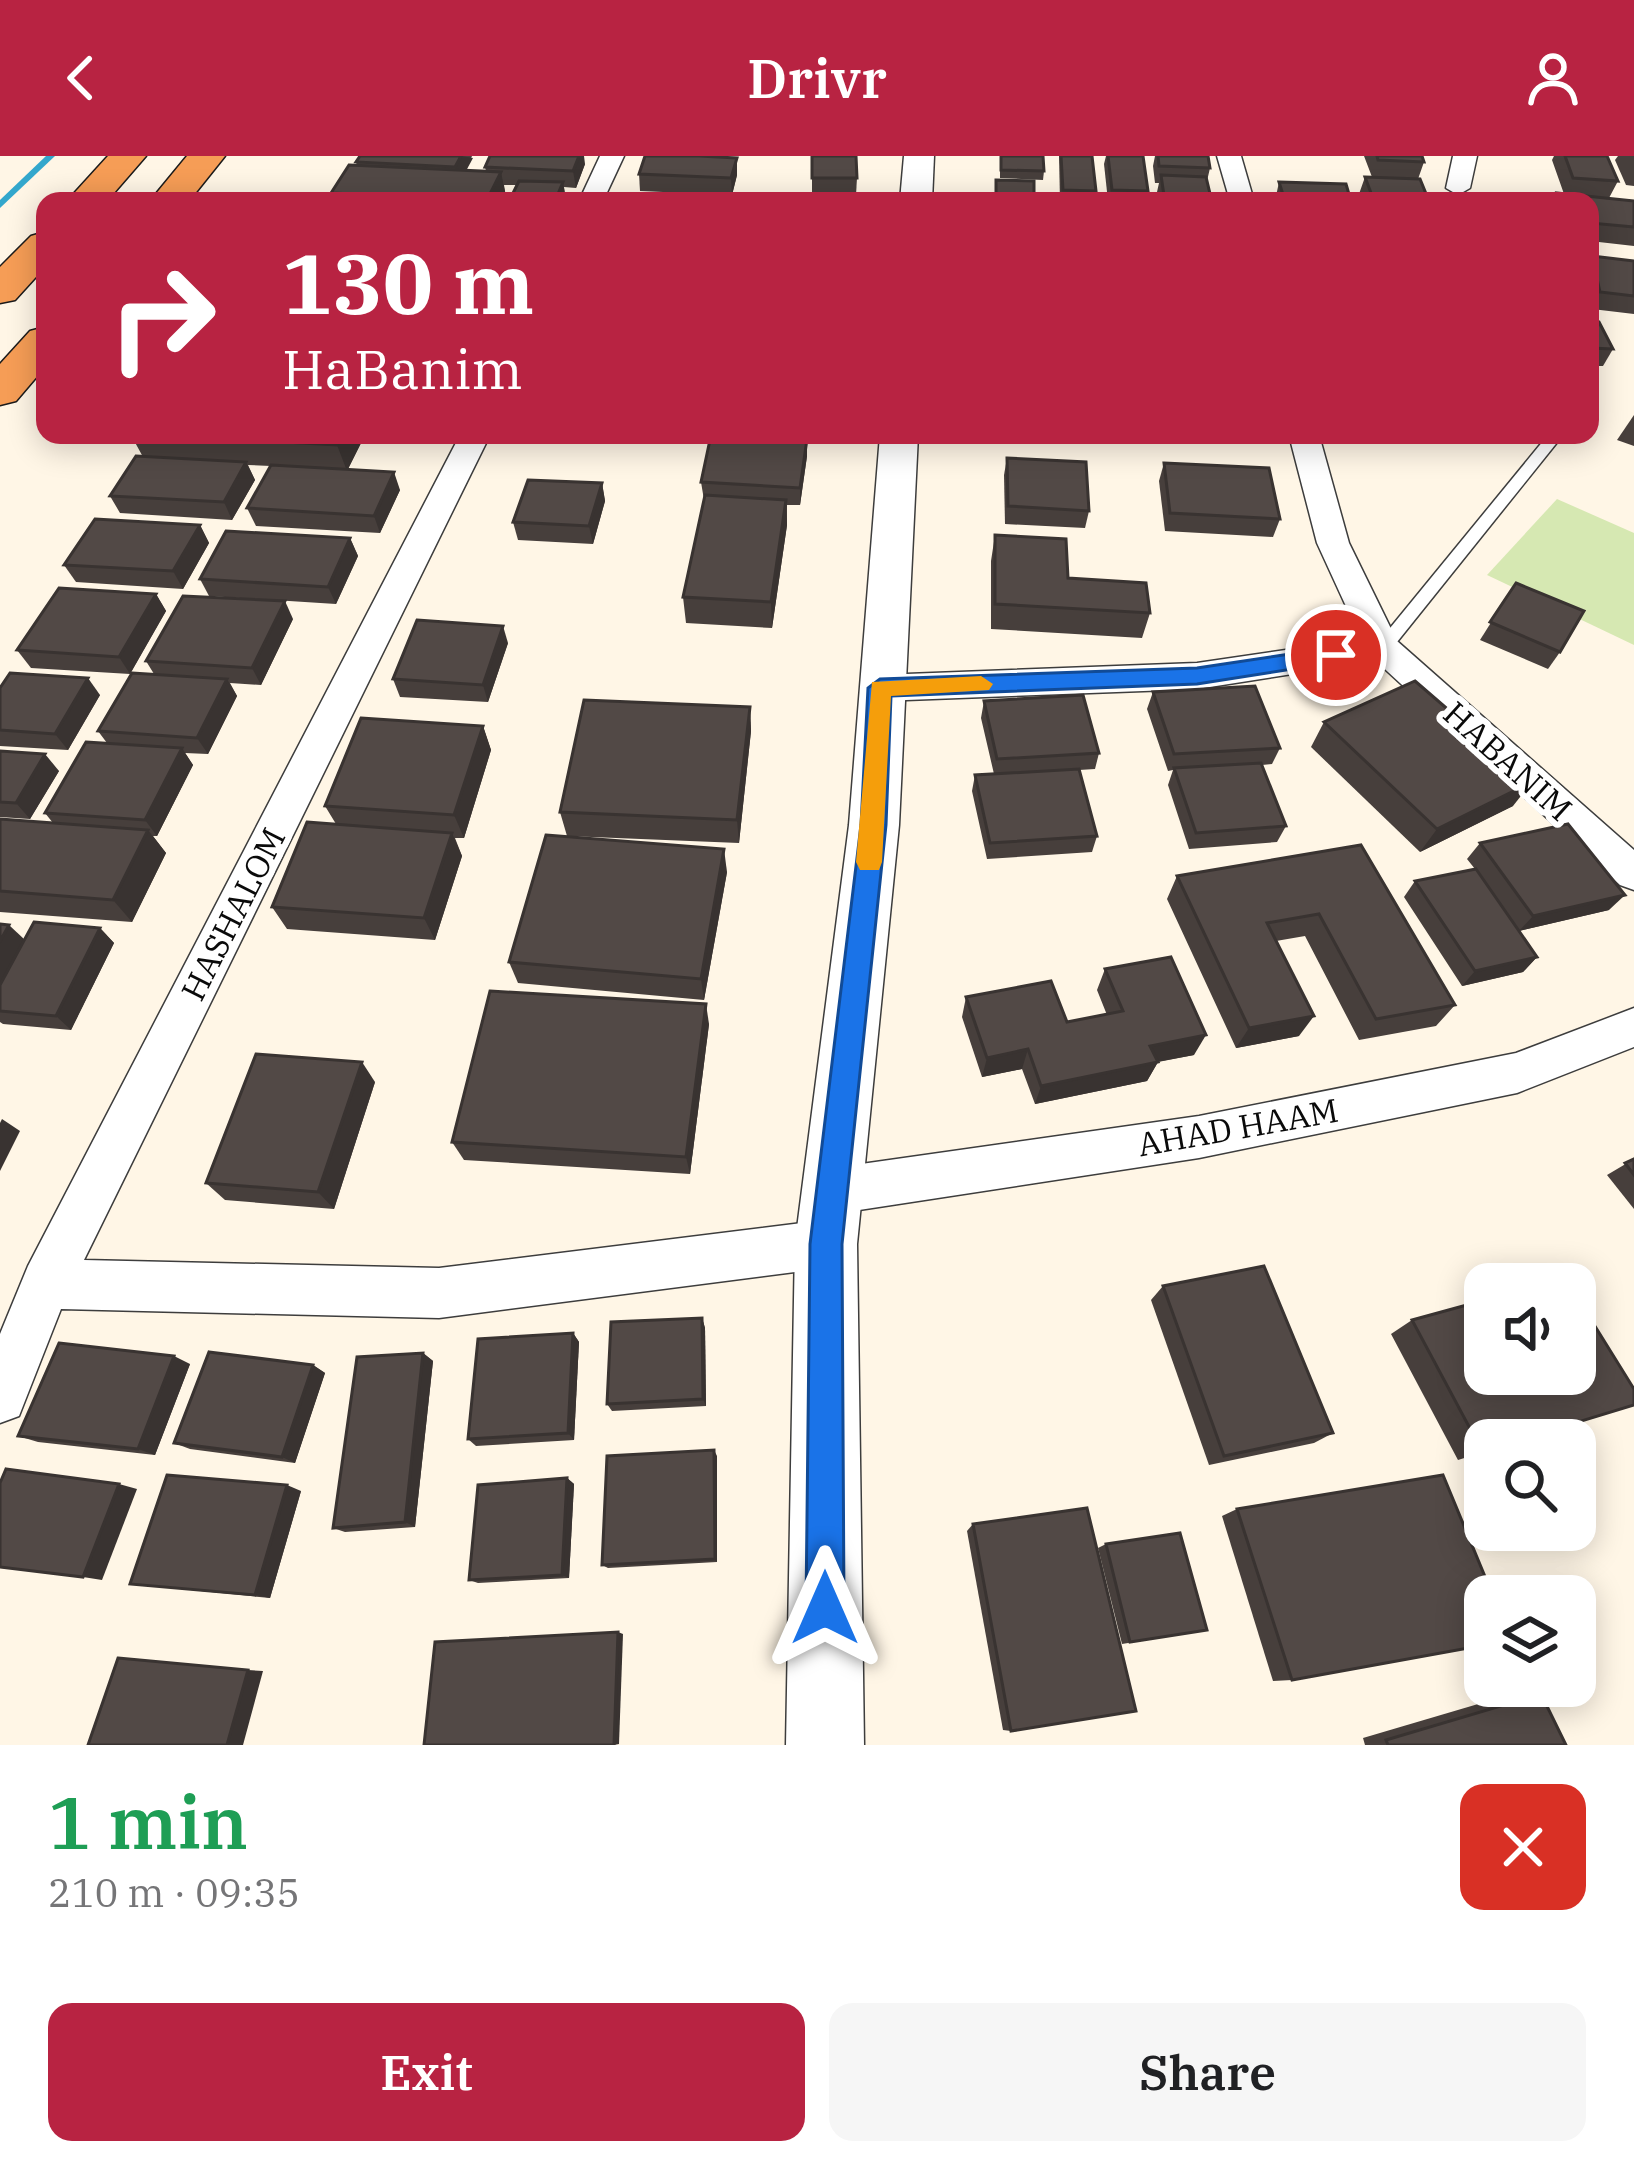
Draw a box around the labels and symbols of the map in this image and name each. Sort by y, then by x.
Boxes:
pin [1285,604,1387,706]
street label: HABANIM [1435,692,1582,830]
street label: HASHALOM [171,820,294,1007]
street label: AHAD HAAM [1134,1088,1341,1165]
position arrow [762,1545,888,1671]

